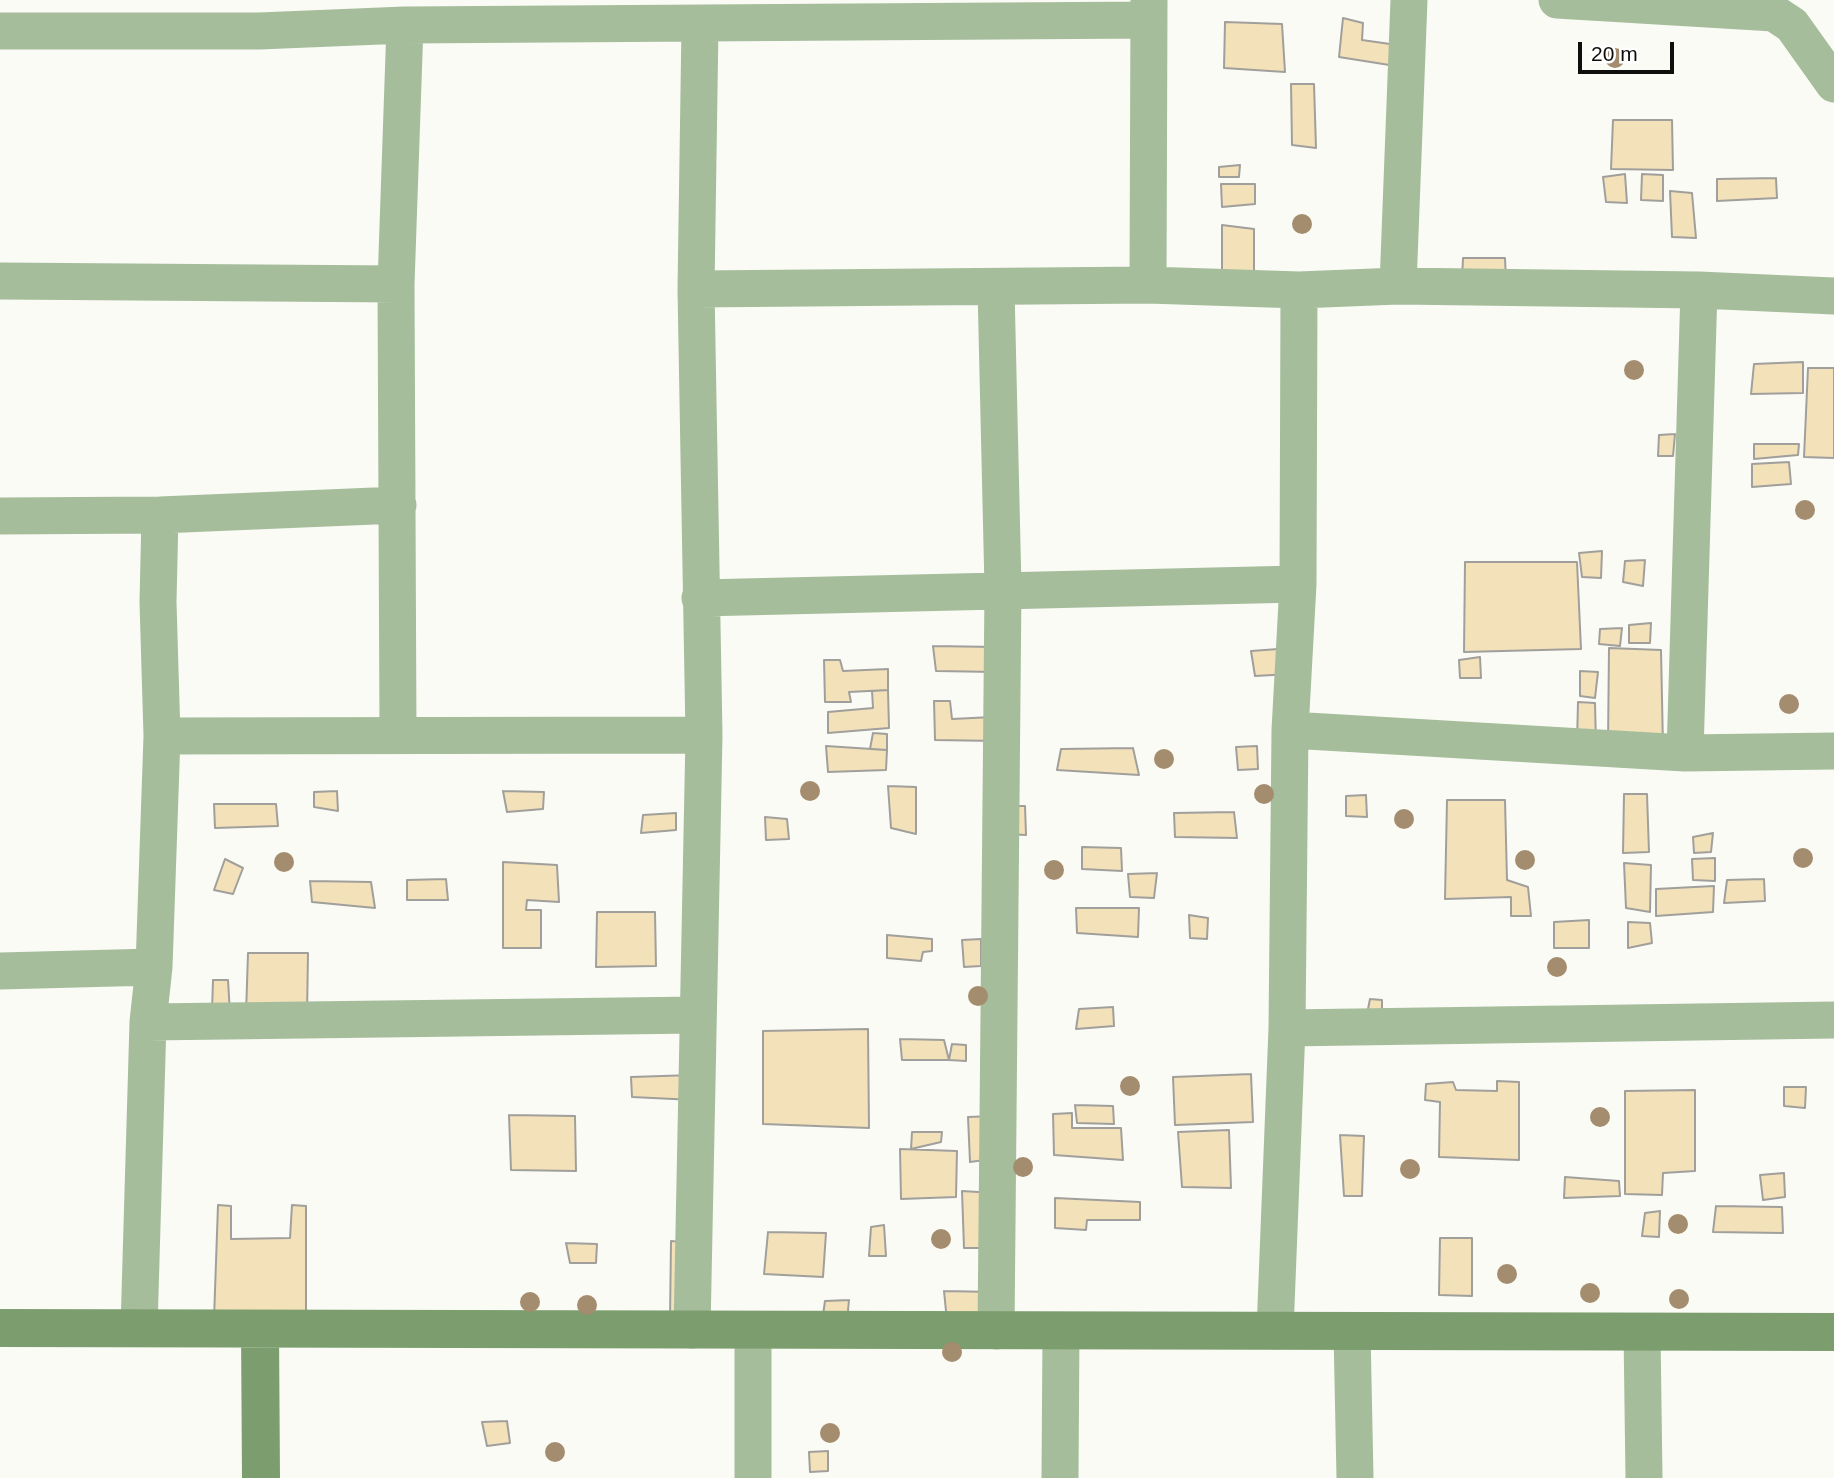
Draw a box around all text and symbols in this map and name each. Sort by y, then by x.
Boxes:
scale bar [1582,28,1678,72]
text: 20 m [1591,42,1638,65]

